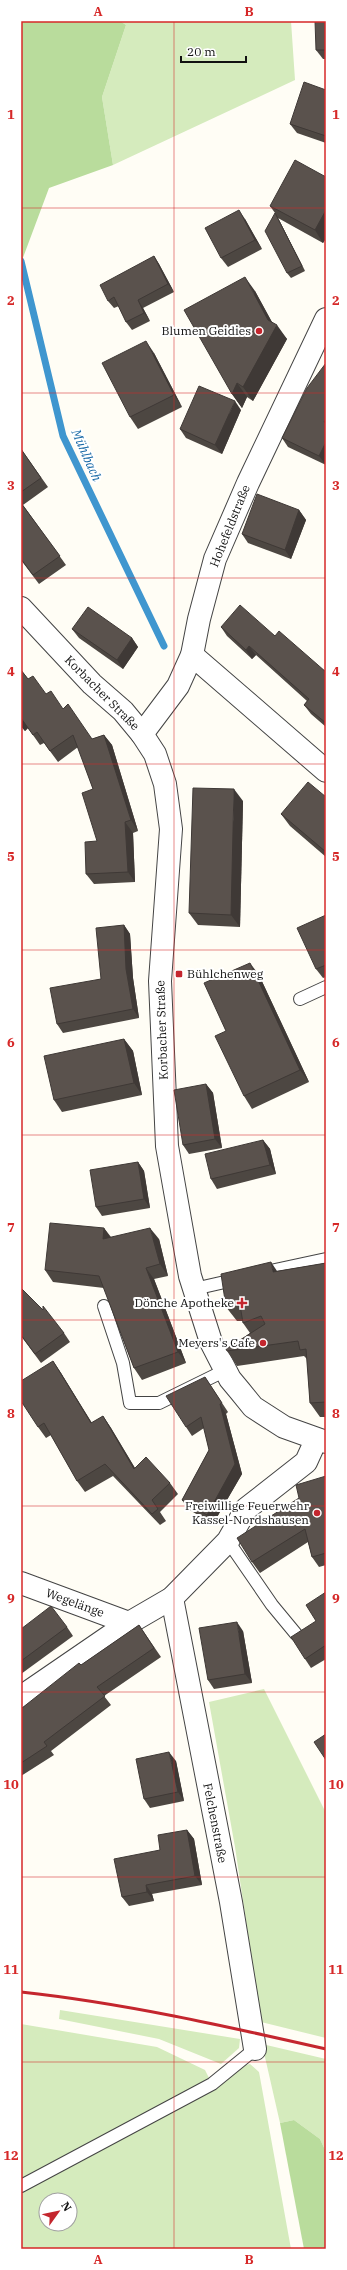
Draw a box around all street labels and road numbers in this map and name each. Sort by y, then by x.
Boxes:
street label: Hohefeldstraße [206,482,253,569]
street label: Korbacher Straße [62,652,143,733]
street label: Korbacher Straße [152,980,171,1080]
street label: Wegelänge [44,1585,106,1620]
street label: Felchenstraße [200,1782,231,1864]

